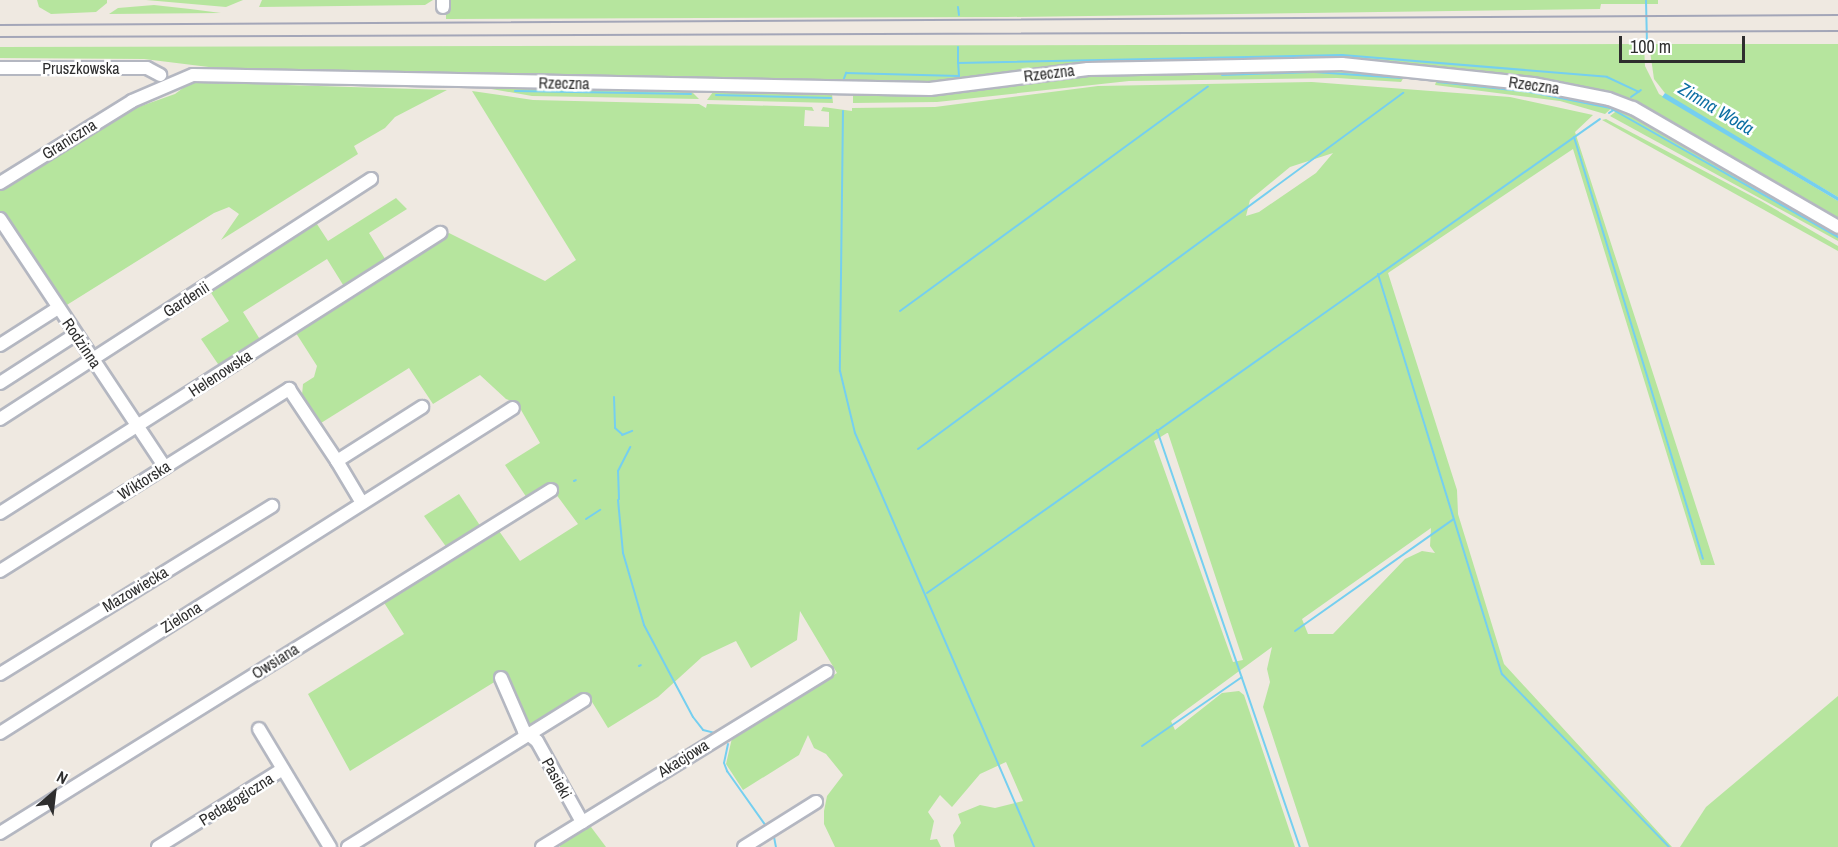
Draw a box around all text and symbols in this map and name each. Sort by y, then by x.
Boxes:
scale bar [1622,24,1748,62]
text: 100 m [1630,34,1671,59]
street label: Pruszkowska [42,58,120,78]
street label: Rzeczna [1023,60,1075,86]
street label: Rzeczna [1507,72,1561,98]
street label: Rzeczna [538,73,590,93]
water label: Zimna Woda [1674,78,1758,140]
street label: Graniczna [38,115,100,163]
street label: Gardenii [159,277,213,321]
street label: Rodzinna [58,314,106,372]
street label: Helenowska [185,345,255,401]
street label: Wiktorska [114,456,174,504]
street label: Mazowiecka [99,562,171,616]
street label: Zielona [157,597,205,637]
street label: Owsiana [248,639,302,683]
street label: Akacjowa [654,735,712,781]
street label: Pasieki [538,754,576,802]
north arrow [24,763,84,823]
text: N [53,765,72,789]
street label: Pedagogiczna [195,769,277,829]

